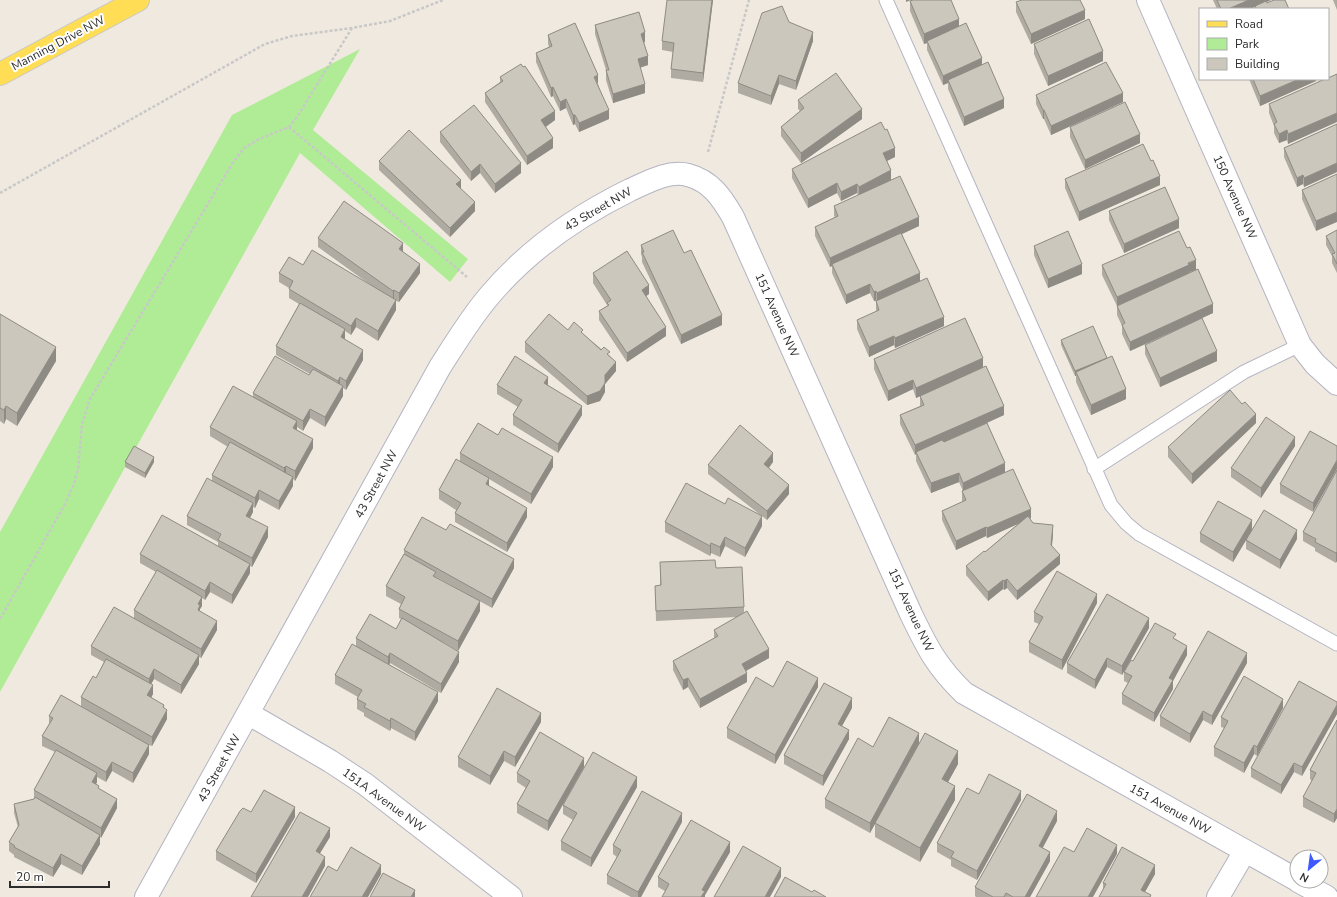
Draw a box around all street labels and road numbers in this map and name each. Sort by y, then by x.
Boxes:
street label: Manning Drive NW [9,12,107,74]
street label: 150 Avenue NW [1209,152,1261,242]
street label: 43 Street NW [561,183,635,235]
street label: 151 Avenue NW [751,270,803,360]
street label: 43 Street NW [351,447,401,521]
street label: 151 Avenue NW [885,566,937,654]
street label: 43 Street NW [194,731,244,805]
street label: 151A Avenue NW [339,764,429,836]
street label: 151 Avenue NW [1126,780,1214,838]

